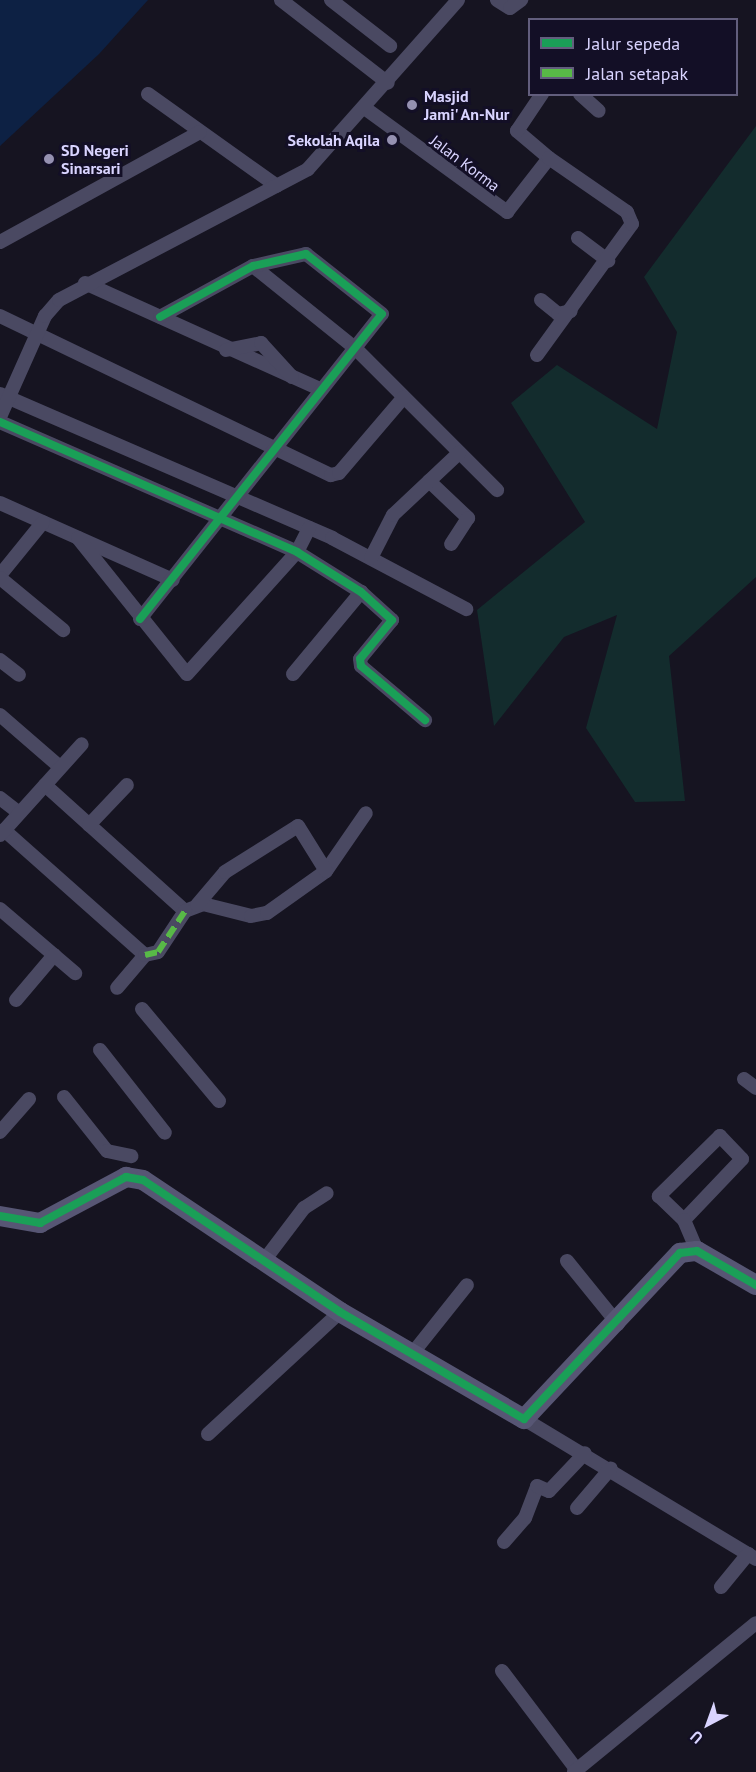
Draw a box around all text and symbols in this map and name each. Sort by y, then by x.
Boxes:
legend [528,18,738,96]
text: Jalur sepeda [586,32,680,55]
text: Jalan setapak [586,62,688,85]
place label: Masjid Jami' An-Nur [424,86,511,124]
marker: Masjid Jami' An-Nur [405,98,419,112]
place label: Sekolah Aqila [287,130,380,150]
street label: Jalan Korma [426,131,504,195]
marker: Sekolah Aqila [385,133,399,147]
place label: SD Negeri Sinarsari [61,140,129,178]
marker: SD Negeri Sinarsari [42,152,56,166]
north arrow [678,1694,738,1754]
text: U [686,1727,707,1748]

